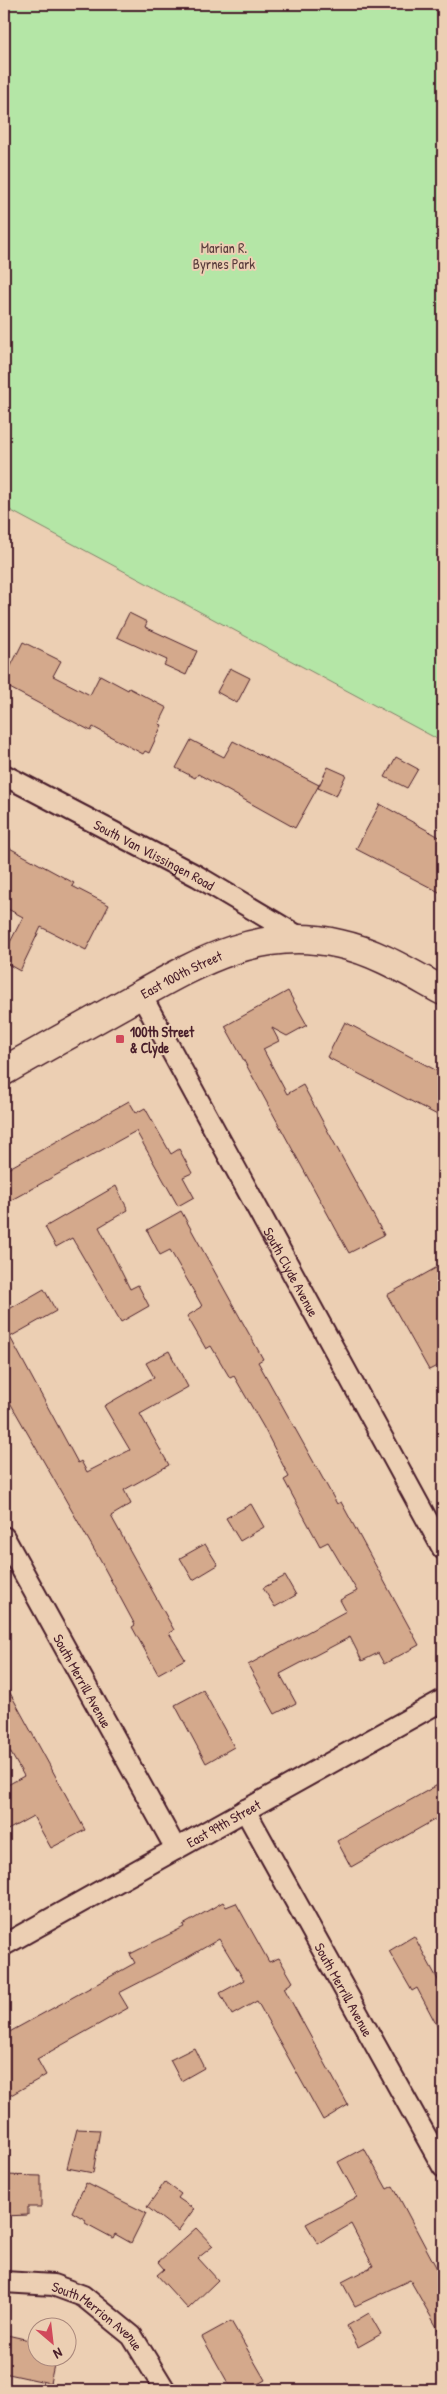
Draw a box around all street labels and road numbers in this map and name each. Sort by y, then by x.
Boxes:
street label: South Van Vlissingen Road [91,814,219,894]
street label: East 100th Street [137,945,225,1002]
street label: South Clyde Avenue [260,1224,324,1320]
street label: South Merrill Avenue [50,1630,117,1731]
street label: East 99th Street [183,1794,264,1851]
street label: South Merrill Avenue [311,1939,378,2040]
street label: South Merrion Avenue [50,2276,148,2354]

